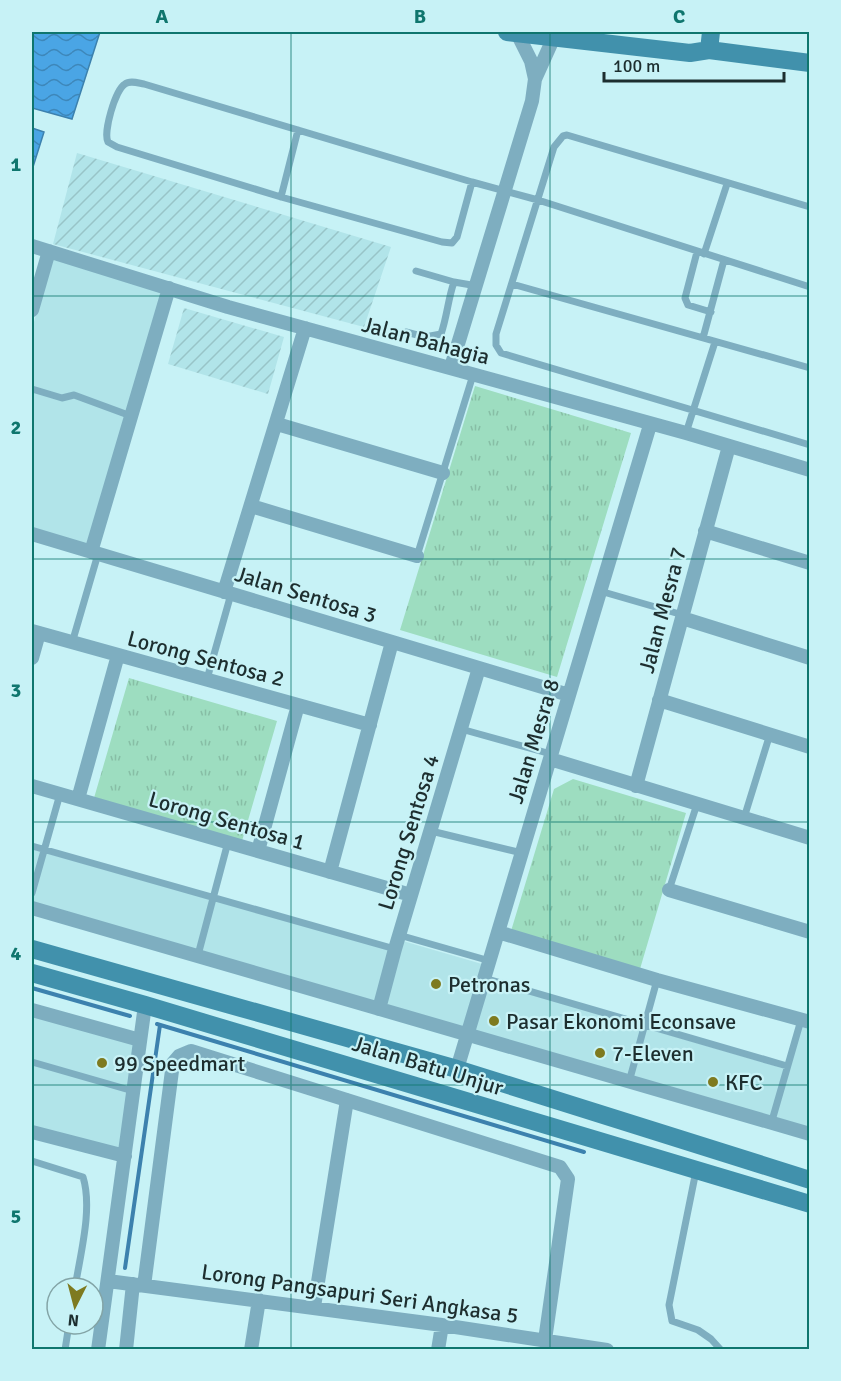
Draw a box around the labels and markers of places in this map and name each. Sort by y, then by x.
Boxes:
place label: Petronas [448,971,530,998]
marker: Petronas [429,977,443,991]
place label: Pasar Ekonomi Econsave [506,1008,736,1035]
marker: Pasar Ekonomi Econsave [487,1014,501,1028]
place label: 7-Eleven [612,1040,694,1067]
marker: 7-Eleven [593,1046,607,1060]
place label: 99 Speedmart [114,1050,245,1077]
marker: 99 Speedmart [95,1056,109,1070]
place label: KFC [725,1069,763,1096]
marker: KFC [706,1075,720,1089]

